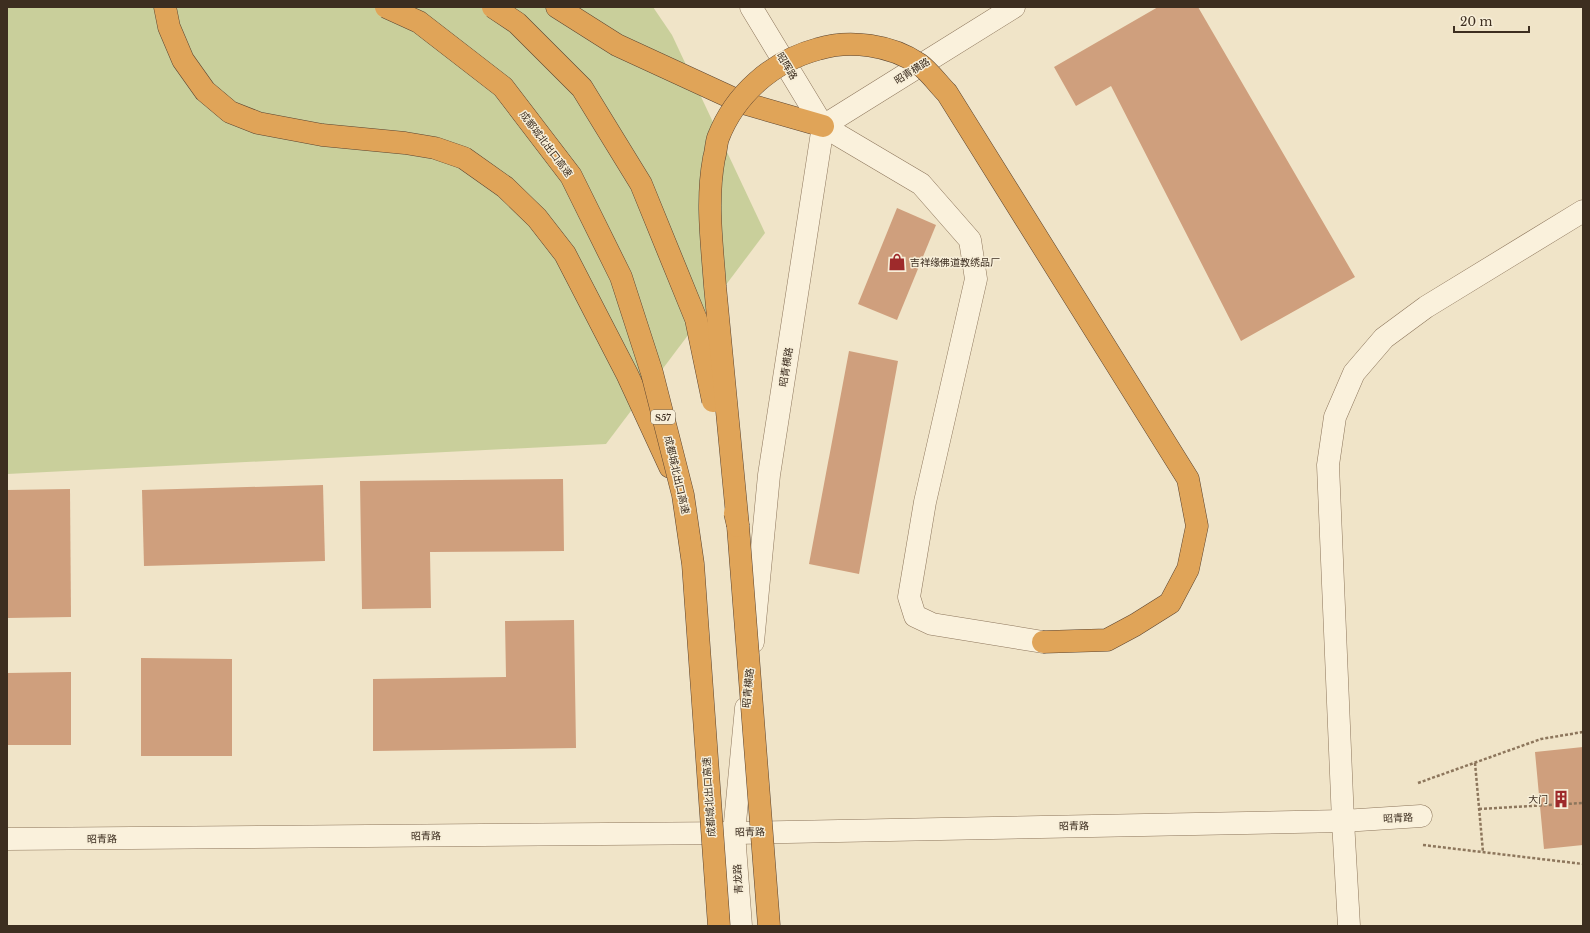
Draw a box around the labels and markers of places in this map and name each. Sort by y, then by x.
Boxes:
shop icon: 吉祥缘佛道教绣品厂 [887,252,907,272]
place label: 吉祥缘佛道教绣品厂 [910,256,1000,269]
building icon: 大门 [1551,789,1571,809]
place label: 大门 [1528,793,1548,806]

